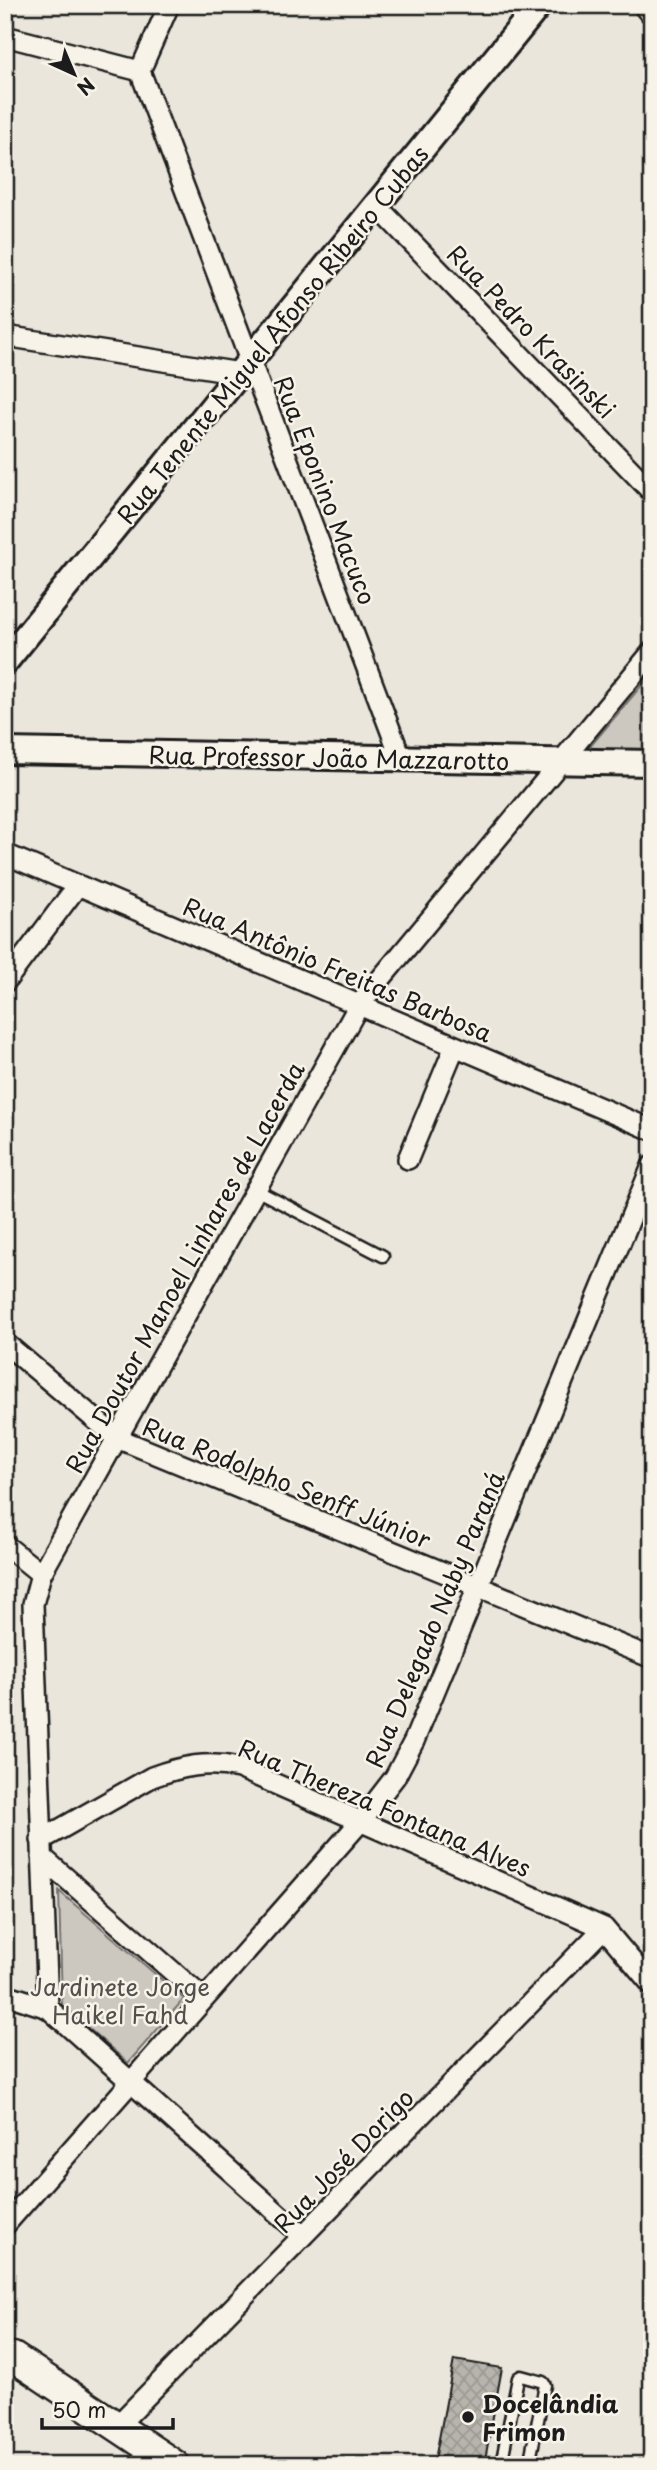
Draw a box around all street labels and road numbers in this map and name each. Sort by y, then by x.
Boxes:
street label: Rua Tenente Miguel Afonso Ribeiro Cubas [108,137,436,531]
street label: Rua Pedro Krasinski [440,236,624,426]
street label: Rua Eponino Macuco [266,371,386,609]
street label: Rua Professor João Mazzarotto [148,736,510,778]
street label: Rua Antônio Freitas Barbosa [178,887,498,1051]
street label: Rua Doutor Manoel Linhares de Lacerda [55,1055,313,1479]
street label: Rua Rodolpho Senff Júnior [137,1408,437,1556]
street label: Rua Delegado Naby Paraná [355,1465,513,1773]
street label: Rua Thereza Fontana Alves [233,1729,537,1885]
street label: Rua José Dorigo [265,2080,421,2240]

